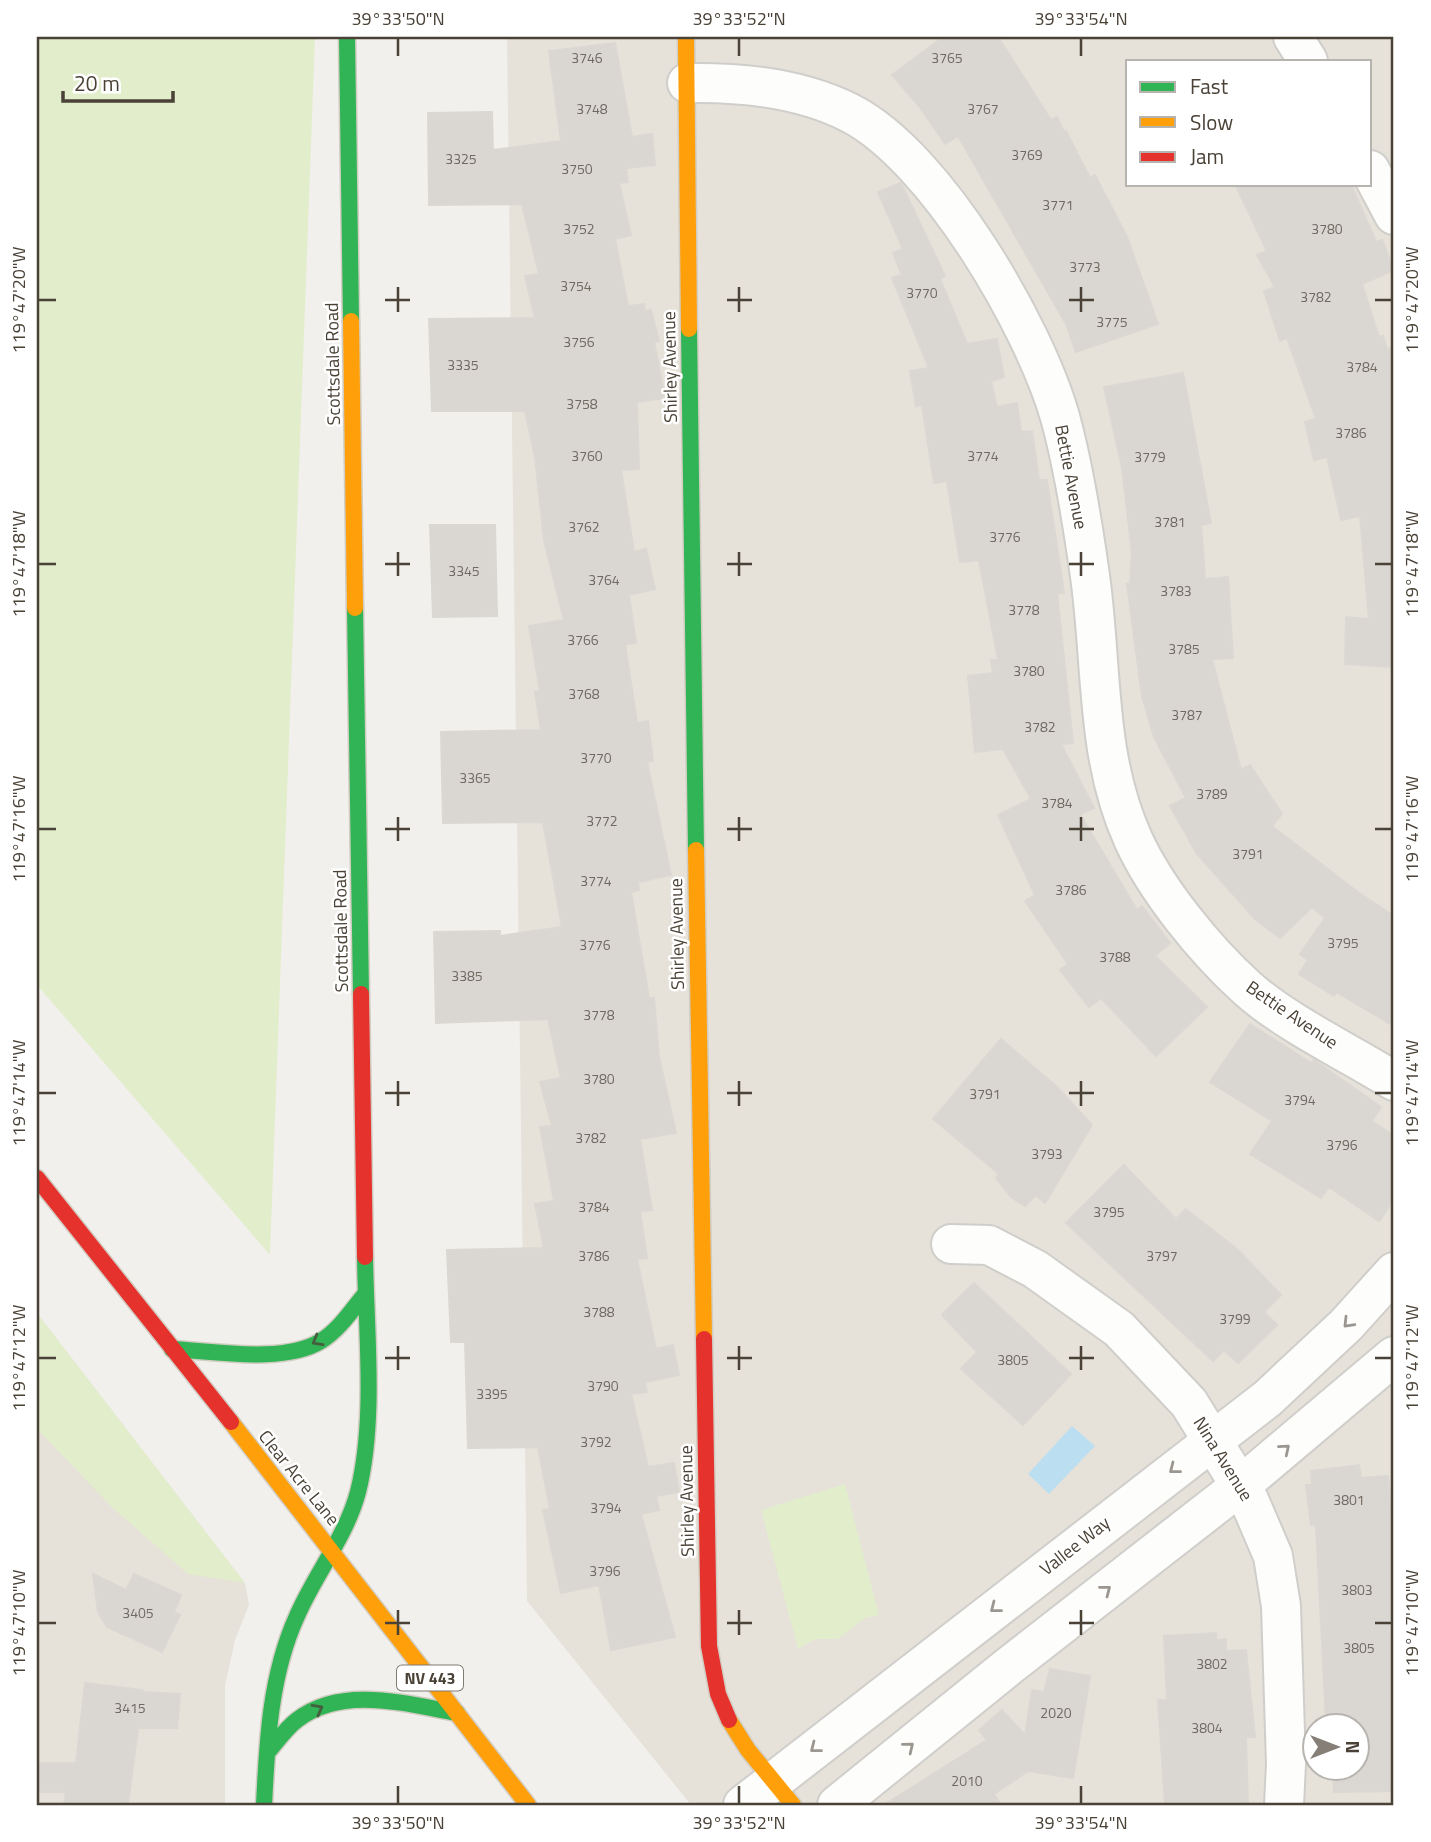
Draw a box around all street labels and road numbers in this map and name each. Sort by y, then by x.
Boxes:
street label: Scottsdale Road [318,302,347,426]
street label: Shirley Avenue [655,311,684,423]
street label: Bettie Avenue [1048,422,1095,532]
street label: Scottsdale Road [326,869,355,993]
street label: Shirley Avenue [662,878,691,990]
street label: Bettie Avenue [1241,974,1344,1055]
street label: Nina Avenue [1187,1411,1260,1506]
street label: Clear Acre Lane [252,1424,346,1531]
street label: Shirley Avenue [672,1445,701,1557]
street label: Vallee Way [1034,1509,1116,1582]
road number: NV 443 [397,1666,463,1690]

